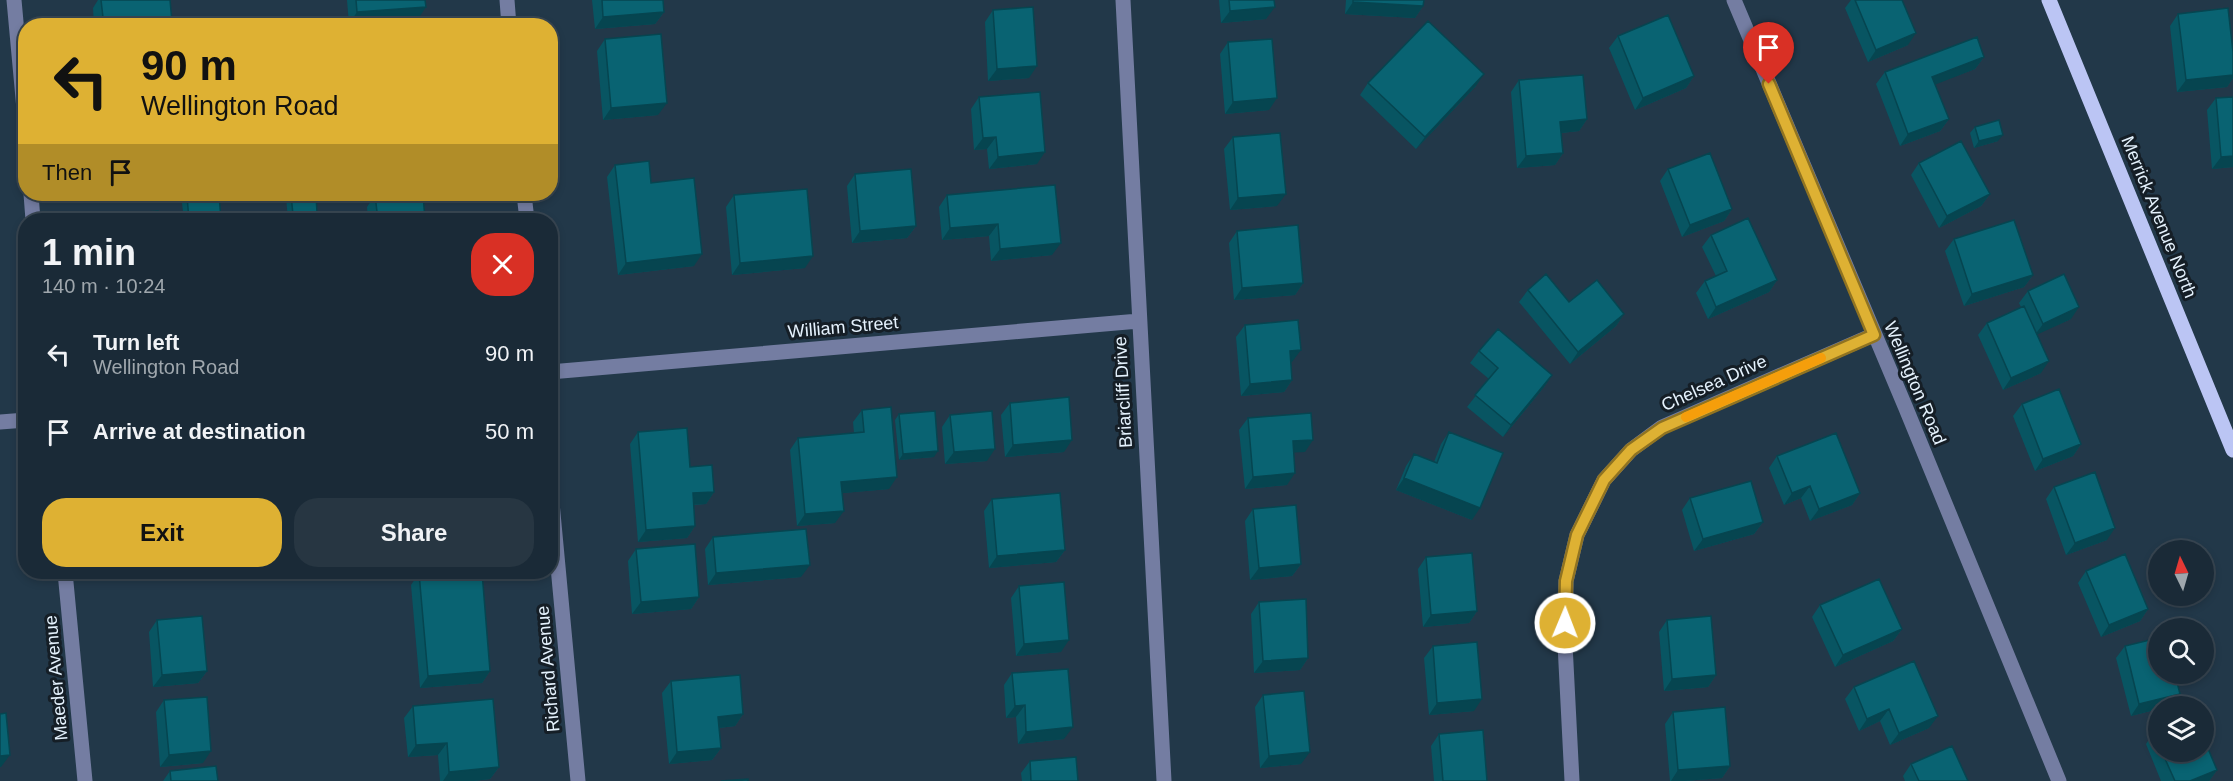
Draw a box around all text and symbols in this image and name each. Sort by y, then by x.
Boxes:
pin [1743,22,1794,84]
icon: arrive [1752,31,1785,64]
icon: left [42,42,120,120]
text: 90 m [141,42,237,89]
text: Wellington Road [141,91,339,121]
street label: Merrick Avenue North [2117,133,2201,301]
icon: arrive [104,156,137,189]
text: Then [42,160,92,185]
text: 1 min [42,232,136,273]
button: close [471,233,534,296]
text: 140 m · 10:24 [42,275,165,297]
street label: William Street [787,312,899,342]
street label: Wellington Road [1880,318,1950,448]
text: Turn left [93,330,179,355]
street label: Briarcliff Drive [1110,336,1136,448]
icon: left [42,338,75,371]
text: 90 m [485,341,534,366]
street label: Chelsea Drive [1658,351,1770,415]
text: Wellington Road [93,356,239,378]
icon: arrive [42,416,75,449]
text: Arrive at destination [93,419,306,444]
text: 50 m [485,419,534,444]
button: Exit [42,498,282,567]
button: Share [294,498,534,567]
north arrow [2148,540,2214,606]
map controls [2148,540,2214,762]
position arrow [1533,591,1597,655]
street label: Richard Avenue [533,605,563,733]
street label: Maeder Avenue [41,614,71,742]
button: search [2148,618,2214,684]
button: layers [2148,696,2214,762]

